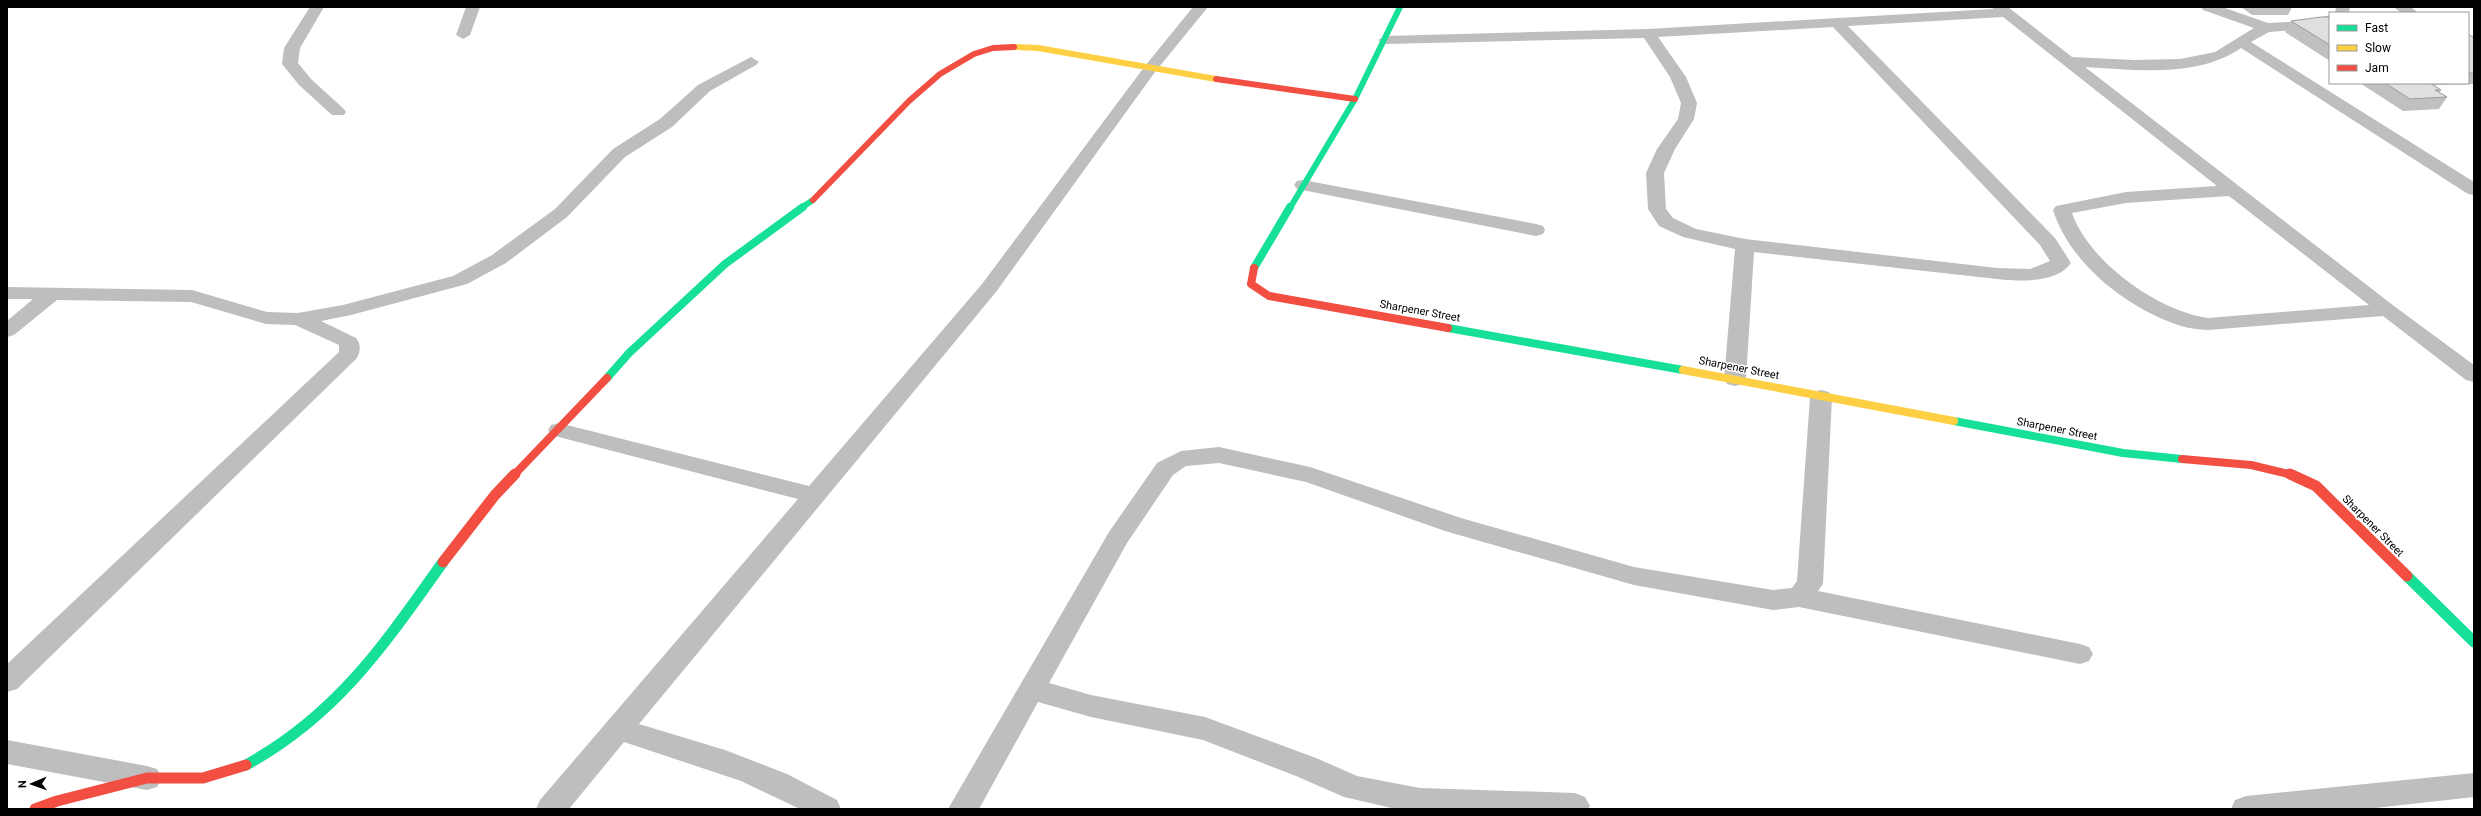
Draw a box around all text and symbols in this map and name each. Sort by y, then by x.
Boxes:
legend [2329,12,2469,84]
text: Fast [2365,21,2388,35]
text: Slow [2365,41,2391,55]
text: Jam [2365,61,2389,75]
street label: Sharpener Street [1379,298,1462,325]
street label: Sharpener Street [1698,354,1781,382]
street label: Sharpener Street [2016,415,2099,443]
street label: Sharpener Street [2340,493,2407,560]
north arrow [12,764,52,804]
text: N [16,780,29,788]

